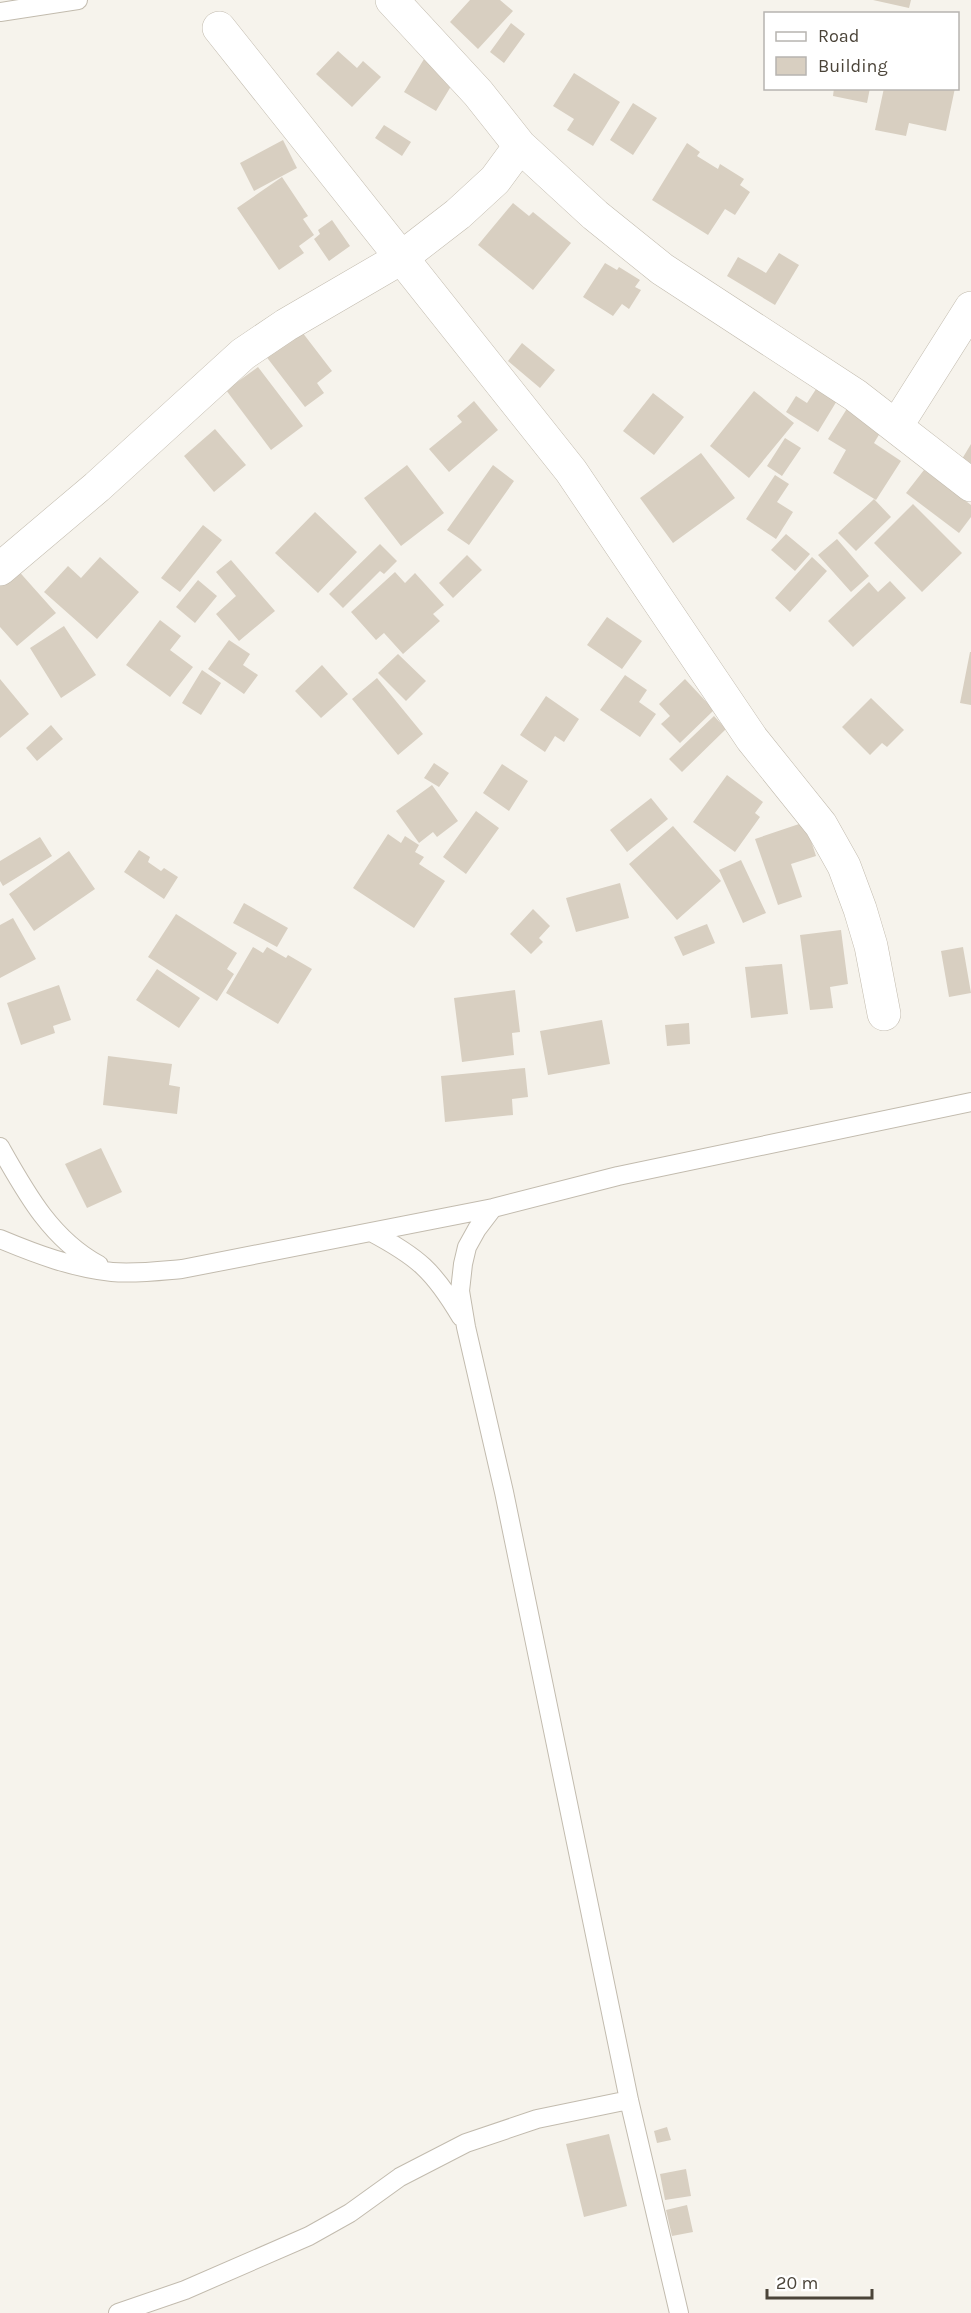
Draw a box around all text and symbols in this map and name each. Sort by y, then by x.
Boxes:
legend [764,12,959,90]
text: Road [818,25,859,47]
text: Building [818,55,888,77]
scale bar [767,2262,872,2300]
text: 20 m [776,2272,818,2294]

